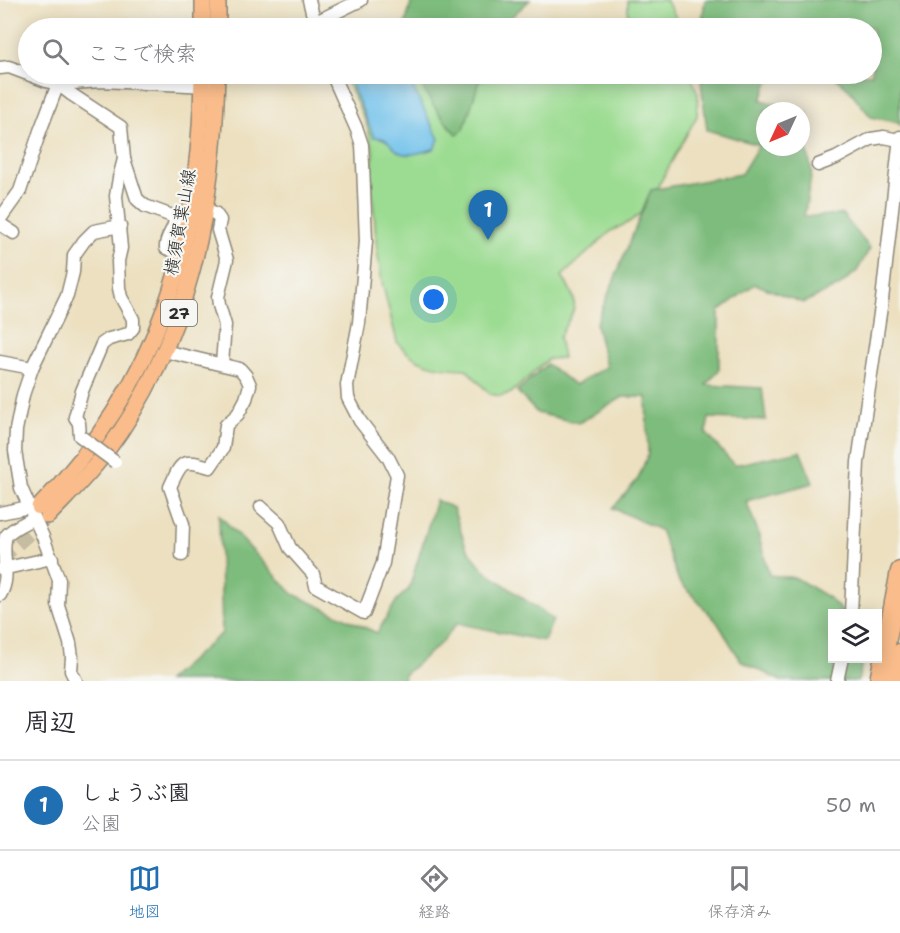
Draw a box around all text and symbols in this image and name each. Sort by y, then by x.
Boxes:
search box [18,18,882,84]
icon: search [39,35,72,68]
text: ここで検索 [87,39,197,68]
north arrow [756,102,810,156]
street label: 横須賀葉山線 [159,167,201,277]
pin: 1 [468,190,508,240]
your location [419,285,448,314]
road number: 27 [161,300,197,326]
map controls [828,609,882,663]
button: layers [828,609,882,663]
text: 周辺 [24,704,76,739]
text: しょうぶ園 [81,778,190,807]
text: 1 [39,792,48,818]
text: 50 m [826,792,876,818]
text: 公園 [81,810,121,836]
tab: 地図 [128,862,161,922]
tab: 経路 [418,862,451,922]
tab: 保存済み [708,862,772,922]

